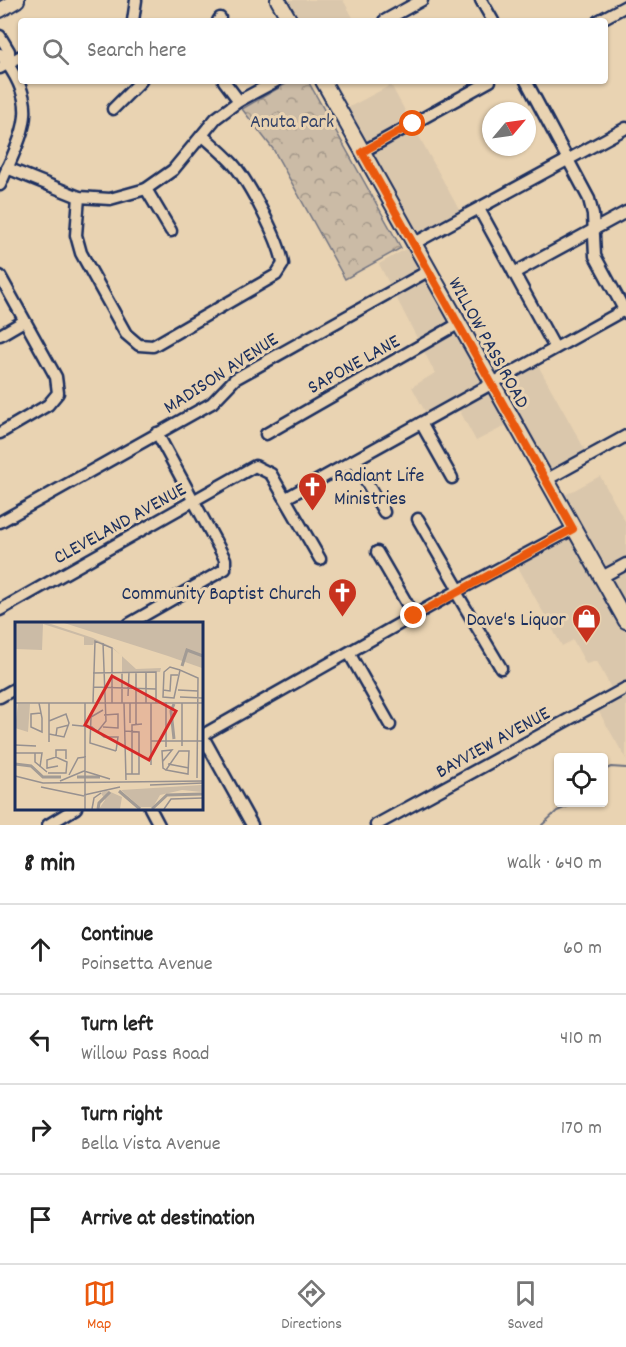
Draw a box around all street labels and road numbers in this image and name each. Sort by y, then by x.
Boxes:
street label: WILLOW PASS ROAD [440,273,535,414]
street label: MADISON AVENUE [159,327,285,422]
street label: SAPONE LANE [303,329,406,403]
street label: CLEVELAND AVENUE [49,477,192,573]
street label: BAYVIEW AVENUE [431,701,556,787]

